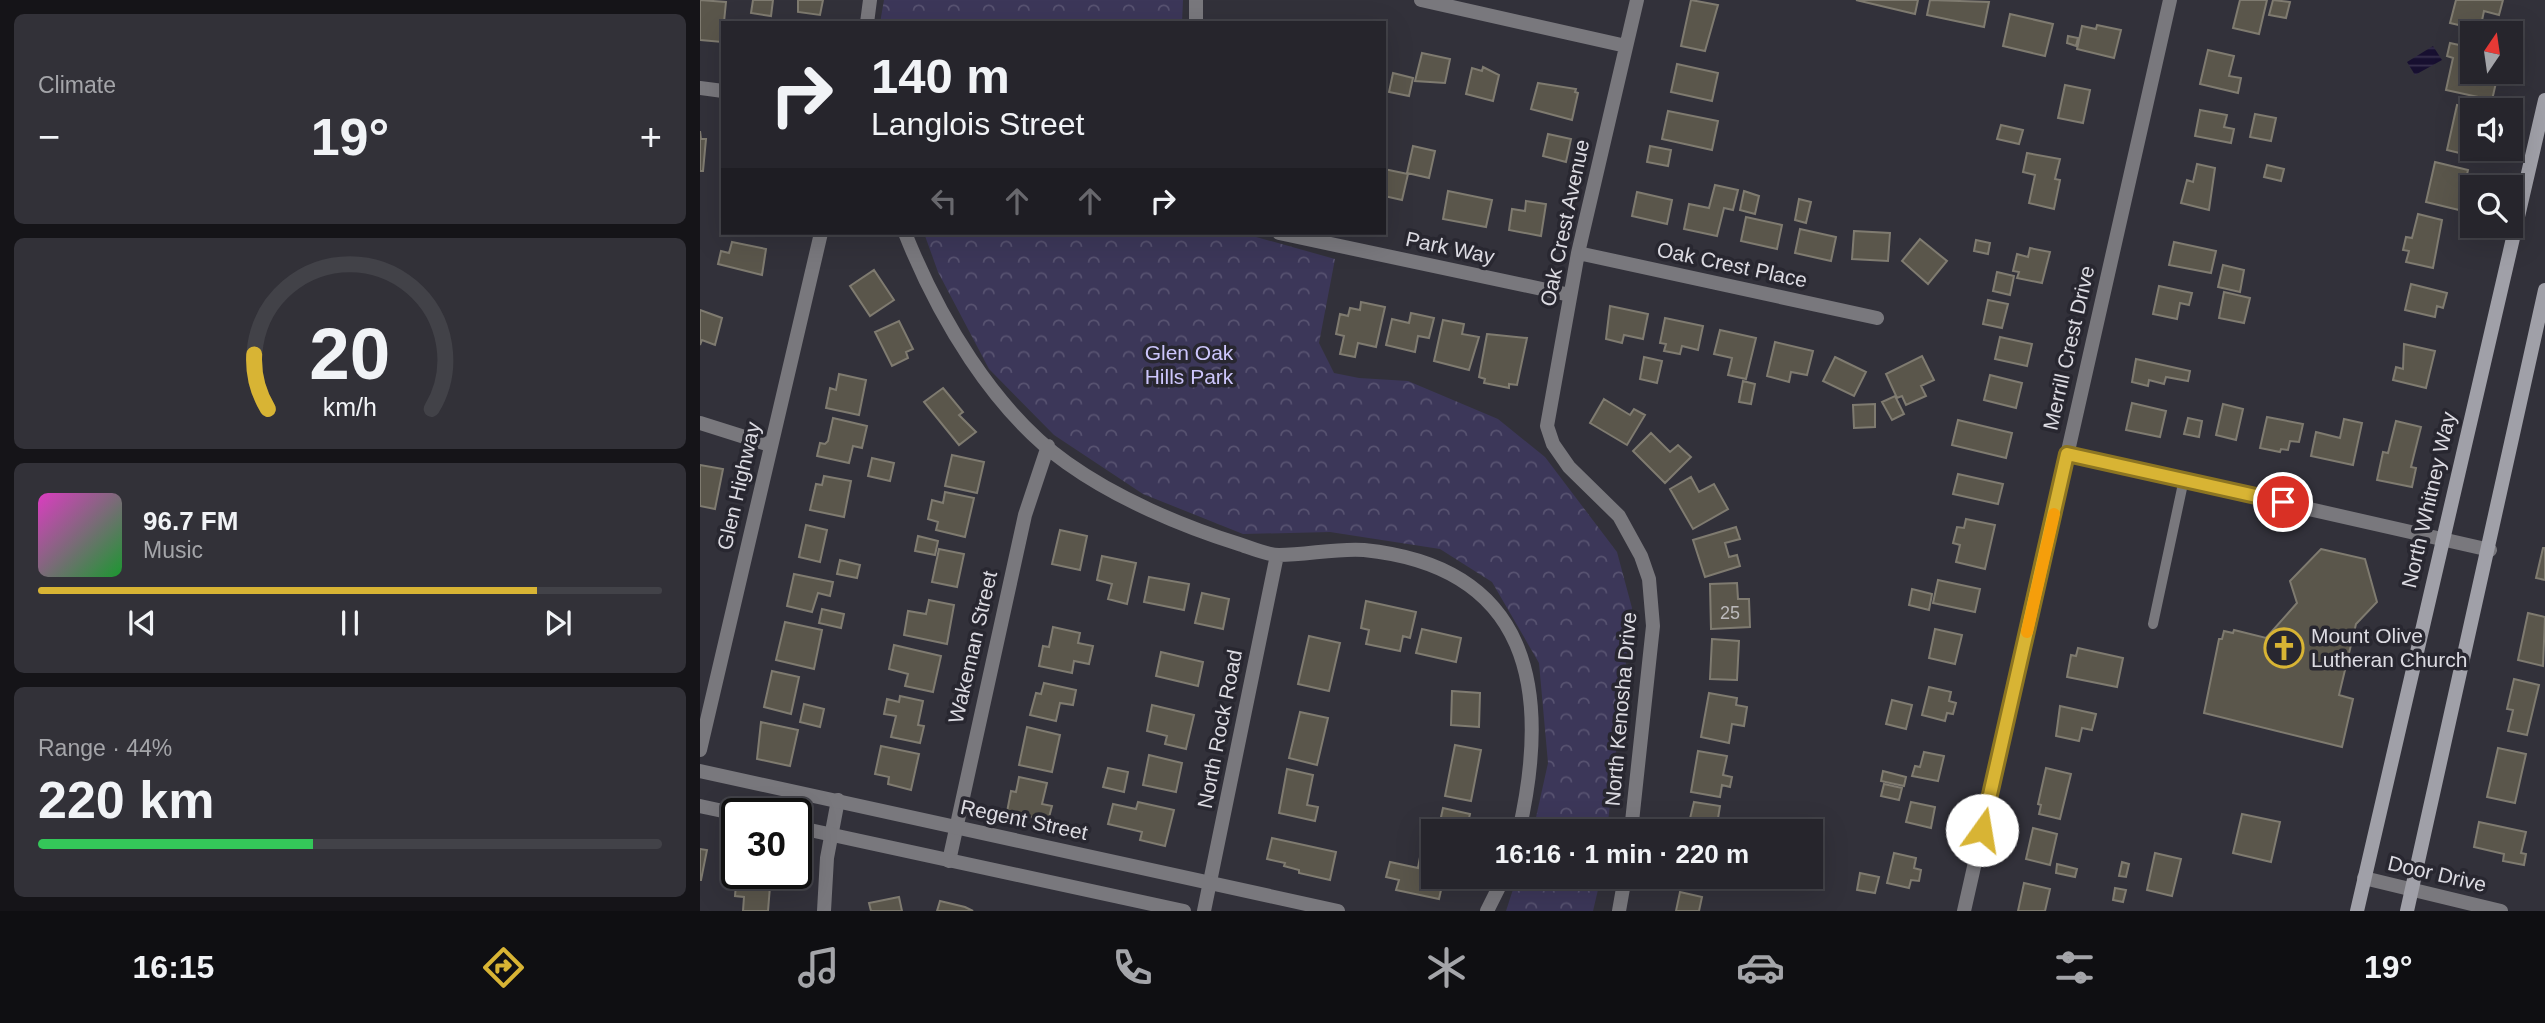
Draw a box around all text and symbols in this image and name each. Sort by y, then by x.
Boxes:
north arrow [2460,21,2524,84]
map controls [2460,21,2523,238]
icon: right [756,49,847,140]
text: 140 m [871,49,1010,103]
text: Climate [38,72,116,98]
button: sound [2460,98,2523,161]
text: Langlois Street [871,106,1084,142]
text: 19° [311,108,389,166]
text: − [38,116,60,158]
text: + [640,116,662,158]
street label: Oak Crest Avenue [1536,137,1593,308]
button: search [2460,175,2523,238]
icon: left [925,182,963,220]
icon: ahead [998,182,1036,220]
icon: ahead [1071,182,1109,220]
icon: right [1144,182,1182,220]
street label: Park Way [1404,227,1497,268]
street label: Oak Crest Place [1655,237,1809,292]
street label: Merrill Crest Drive [2038,263,2099,432]
text: 20 [310,314,390,395]
park label: Glen Oak Hills Park [1145,341,1234,388]
text: km/h [323,393,377,421]
street label: North Whitney Way [2397,409,2460,590]
street label: Glen Highway [713,419,765,552]
pin [2253,472,2313,532]
icon: arrive [2264,483,2302,521]
text: 96.7 FM [143,506,238,536]
text: Music [143,537,203,563]
street label: Wakeman Street [944,568,1001,725]
house number: 25 [1720,603,1740,623]
icon: previous [123,604,161,642]
icon: pause [331,604,369,642]
icon: next [539,604,577,642]
street label: North Kenosha Drive [1601,611,1640,807]
place label: Mount Olive Lutheran Church [2311,624,2467,671]
church icon: Mount Olive Lutheran Church [2263,627,2305,669]
street label: North Rock Road [1193,648,1246,810]
text: Range · 44% [38,735,172,761]
text: 220 km [38,771,214,829]
position arrow [1945,793,2019,867]
street label: Regent Street [958,795,1090,844]
speed limit sign: 30 [721,798,812,889]
text: 16:16 · 1 min · 220 m [1495,839,1749,869]
street label: Door Drive [2386,851,2489,896]
icon: directions [479,943,528,992]
icon: music [794,943,843,992]
icon: phone [1108,943,1157,992]
icon: climate [1422,943,1471,992]
icon: car [1736,943,1785,992]
icon: filters [2050,943,2099,992]
text: 16:15 [133,949,214,985]
text: 19° [2364,949,2412,985]

